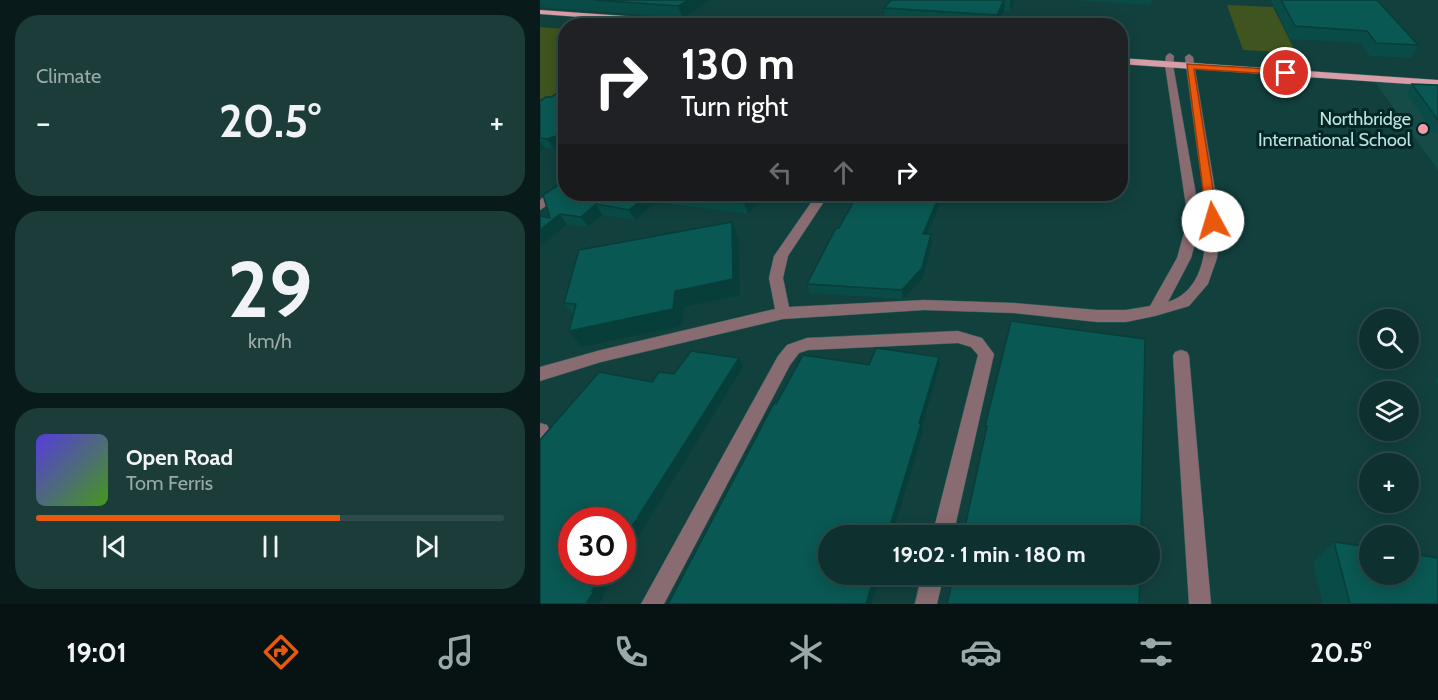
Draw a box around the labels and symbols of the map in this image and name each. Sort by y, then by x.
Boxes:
pin [1260,47,1311,98]
place label: Northbridge International School [1258,108,1412,151]
marker: Northbridge International School [1416,122,1430,136]
position arrow [1181,189,1245,253]
speed limit sign: 30 [558,507,636,585]

